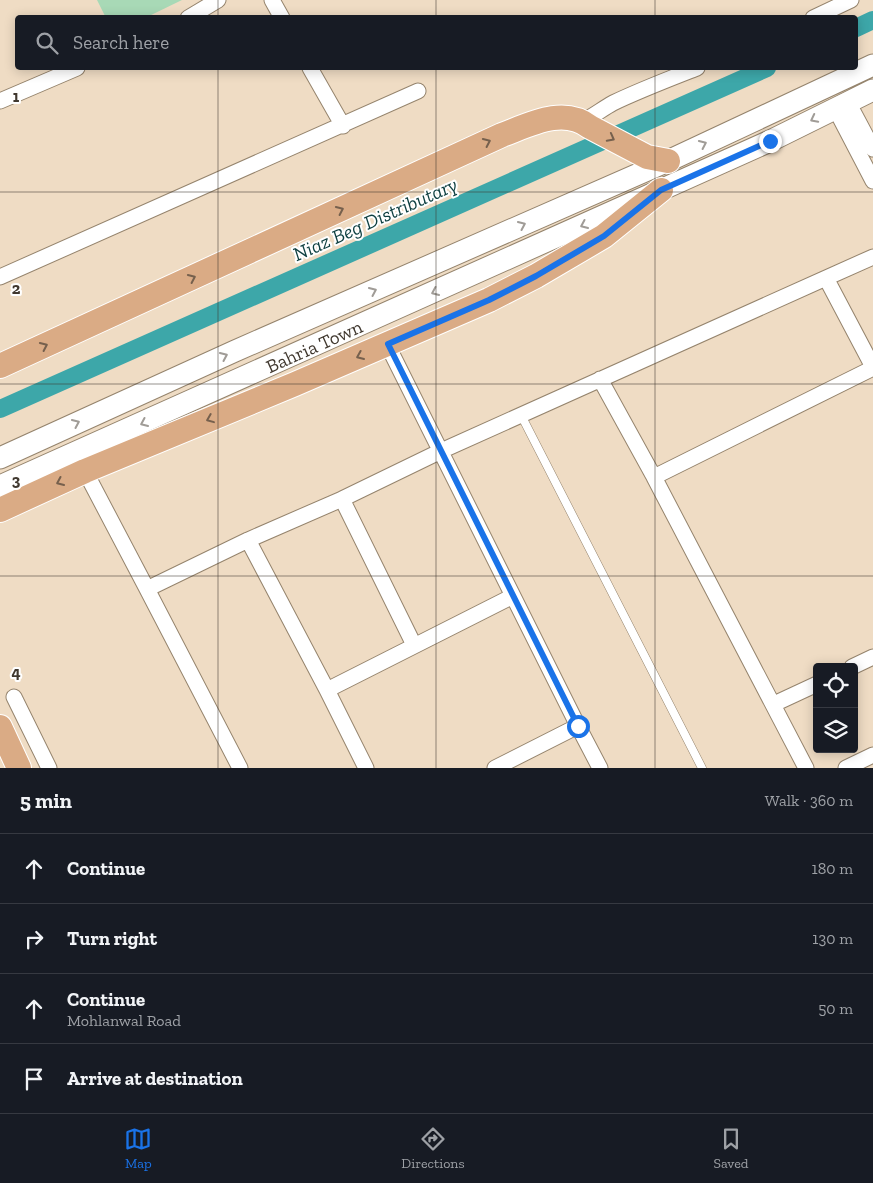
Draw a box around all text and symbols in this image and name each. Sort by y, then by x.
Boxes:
search box [15,15,858,70]
icon: search [33,29,61,57]
text: Search here [73,31,169,54]
text: 1 [13,87,20,106]
one-way arrow [810,113,819,123]
route end [759,130,782,153]
one-way arrow [606,132,615,142]
one-way arrow [482,138,491,148]
one-way arrow [698,140,707,151]
water label: Niaz Beg Distributary [289,172,461,266]
one-way arrow [335,206,344,217]
one-way arrow [580,219,589,229]
one-way arrow [517,221,526,232]
one-way arrow [187,274,196,284]
text: 2 [12,279,21,298]
one-way arrow [432,285,441,295]
one-way arrow [368,286,377,297]
street label: Bahria Town [262,315,366,378]
one-way arrow [39,342,48,352]
one-way arrow [356,350,365,361]
one-way arrow [219,352,228,363]
one-way arrow [206,413,215,424]
one-way arrow [140,416,149,427]
one-way arrow [71,419,80,430]
text: 3 [12,471,21,490]
one-way arrow [56,476,65,486]
text: 4 [11,663,21,682]
map controls [813,663,858,753]
button: locate [813,663,858,708]
button: layers [813,708,858,753]
route start [567,715,590,738]
text: 5 min [20,788,72,813]
text: Walk · 360 m [765,791,853,810]
icon: ahead [20,855,48,883]
text: Continue [67,857,145,880]
text: 180 m [812,859,853,878]
icon: right [20,925,48,953]
text: Turn right [67,927,157,950]
text: 130 m [812,929,853,948]
text: Continue [67,988,145,1011]
icon: ahead [20,995,48,1023]
text: 50 m [818,999,853,1018]
text: Mohlanwal Road [67,1011,181,1030]
icon: arrive [20,1065,48,1093]
text: Arrive at destination [67,1067,243,1090]
tab: Map [124,1125,152,1172]
tab: Directions [401,1125,465,1172]
tab: Saved [713,1125,749,1172]

